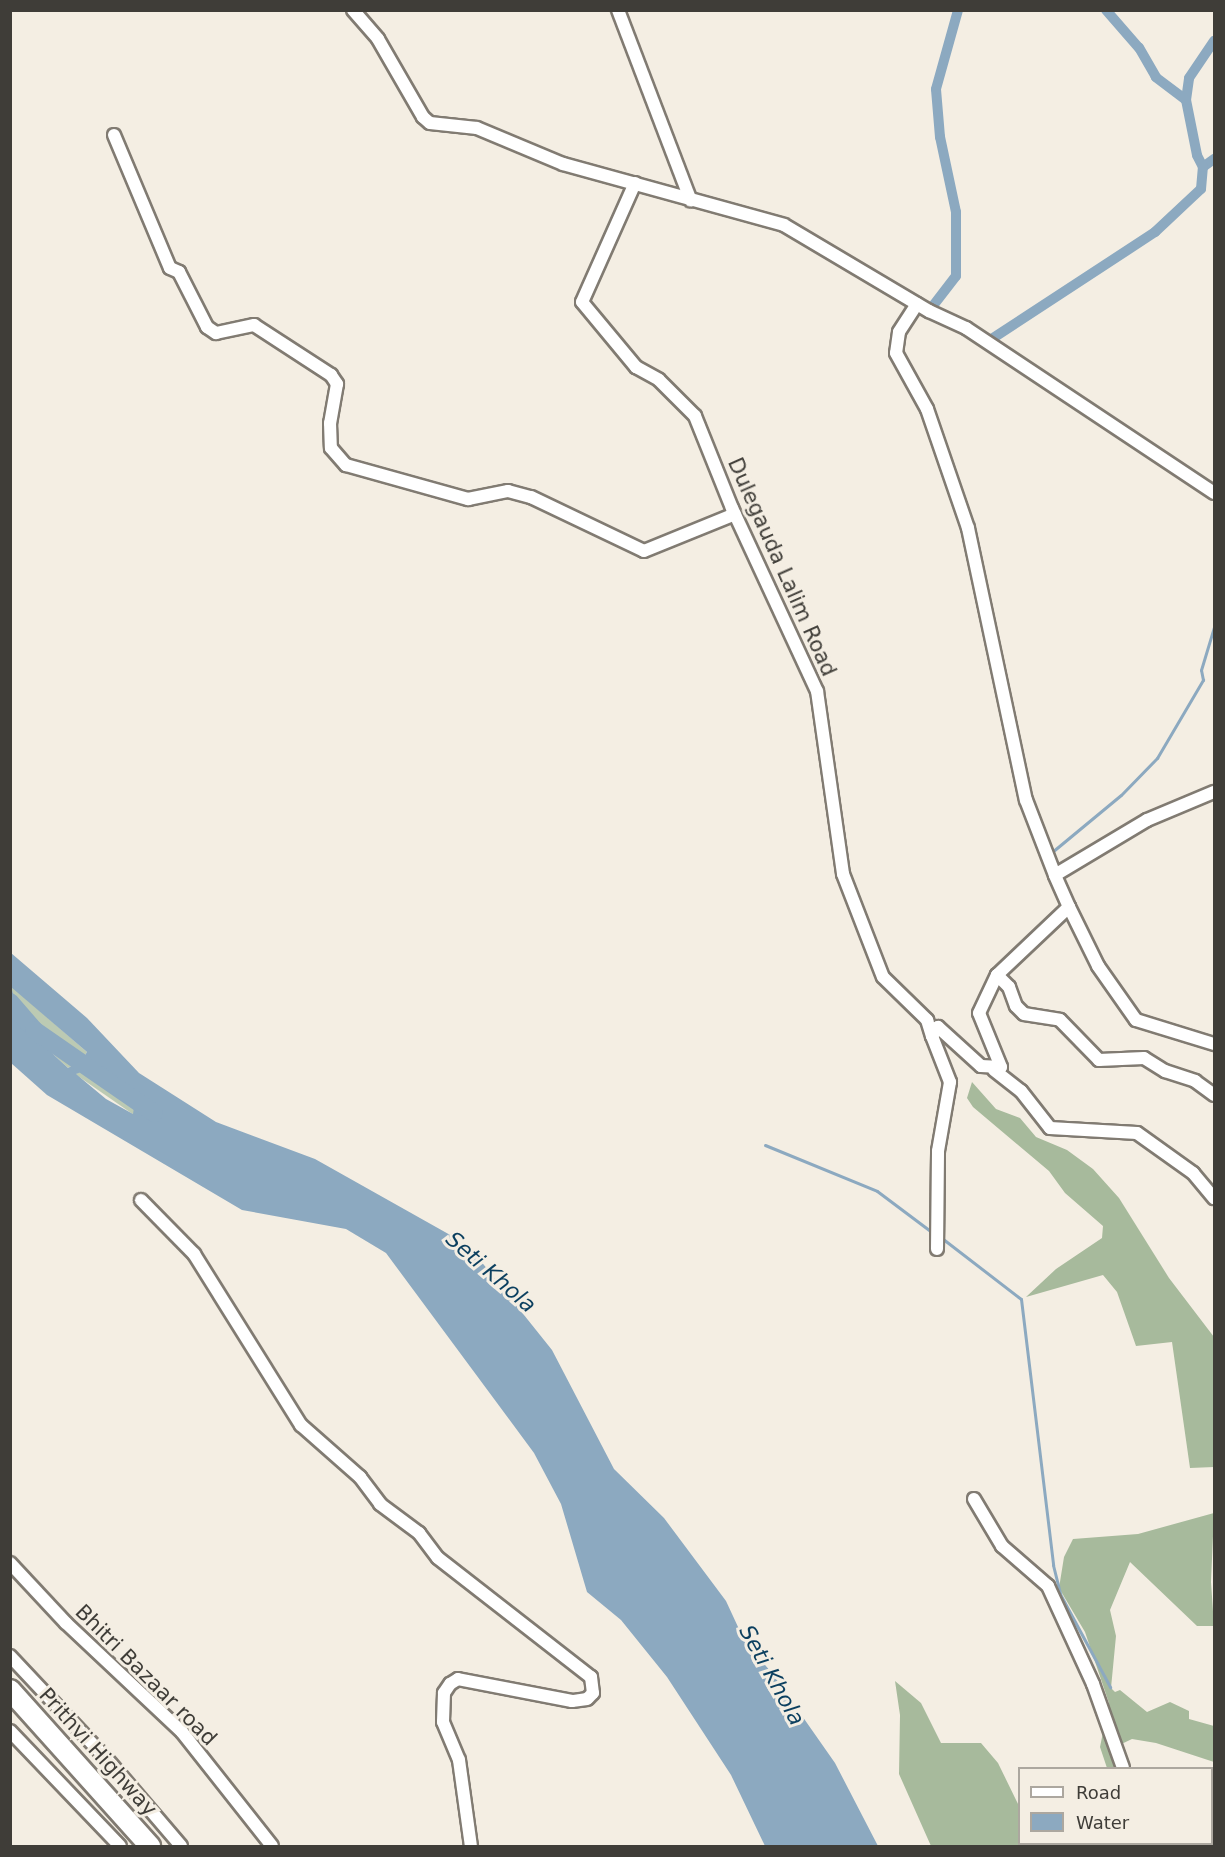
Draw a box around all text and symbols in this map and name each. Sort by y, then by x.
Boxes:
street label: Dulegauda Lalim Road [722,454,842,680]
water label: Seti Khola [441,1226,541,1318]
street label: Bhitri Bazaar road [70,1599,222,1751]
water label: Seti Khola [734,1620,810,1730]
street label: Prithvi Highway [34,1683,162,1821]
legend [1018,1767,1213,1845]
text: Road [1076,1782,1121,1803]
text: Water [1076,1812,1129,1833]

